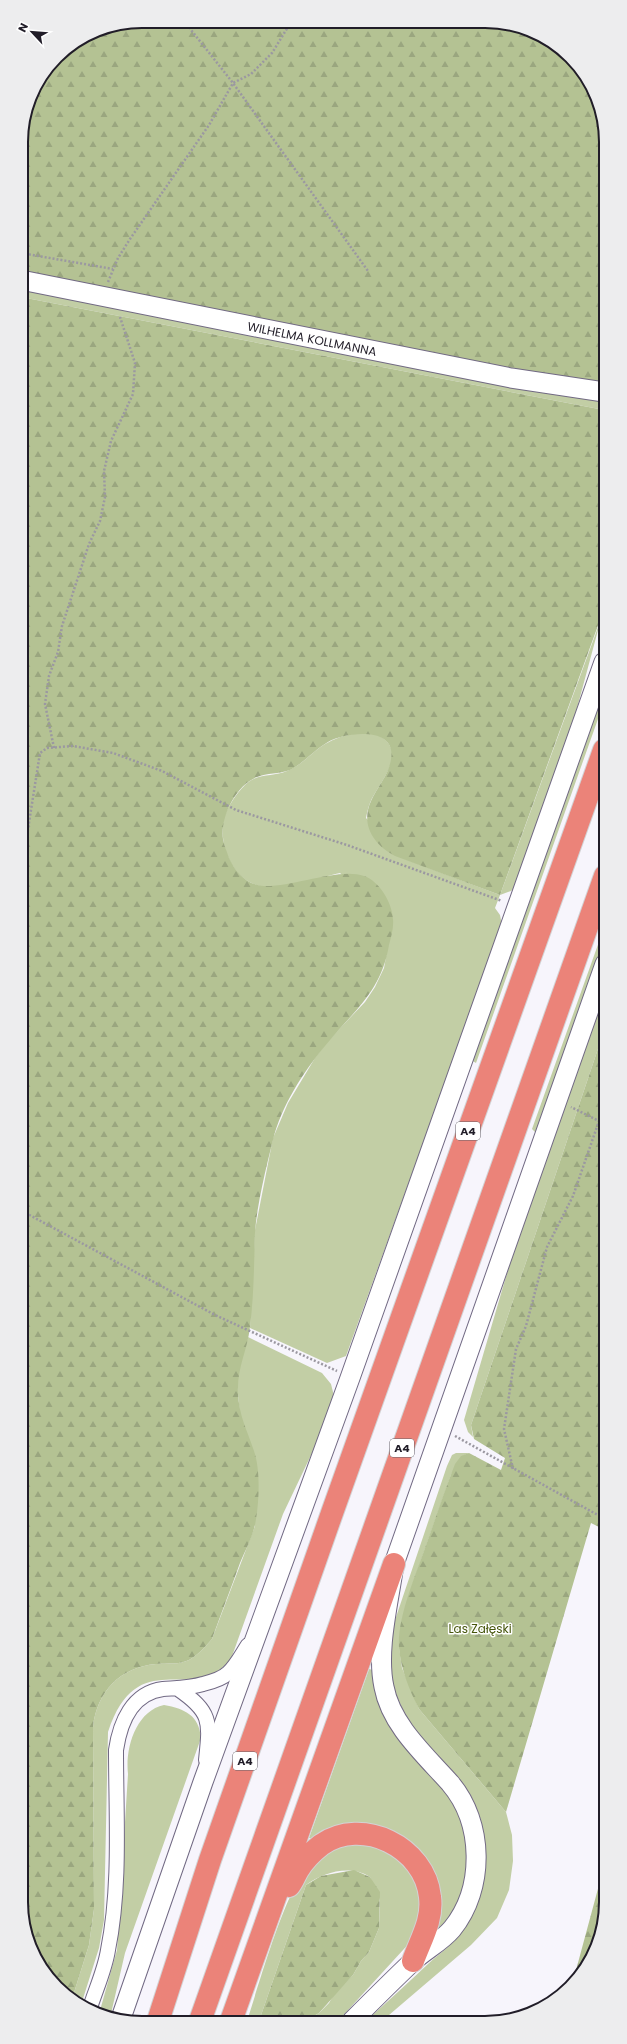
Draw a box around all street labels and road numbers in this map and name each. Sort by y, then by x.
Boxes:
street label: WILHELMA KOLLMANNA [246,317,378,359]
road number: A4 [456,1122,480,1140]
road number: A4 [390,1439,414,1457]
road number: A4 [233,1752,257,1770]

